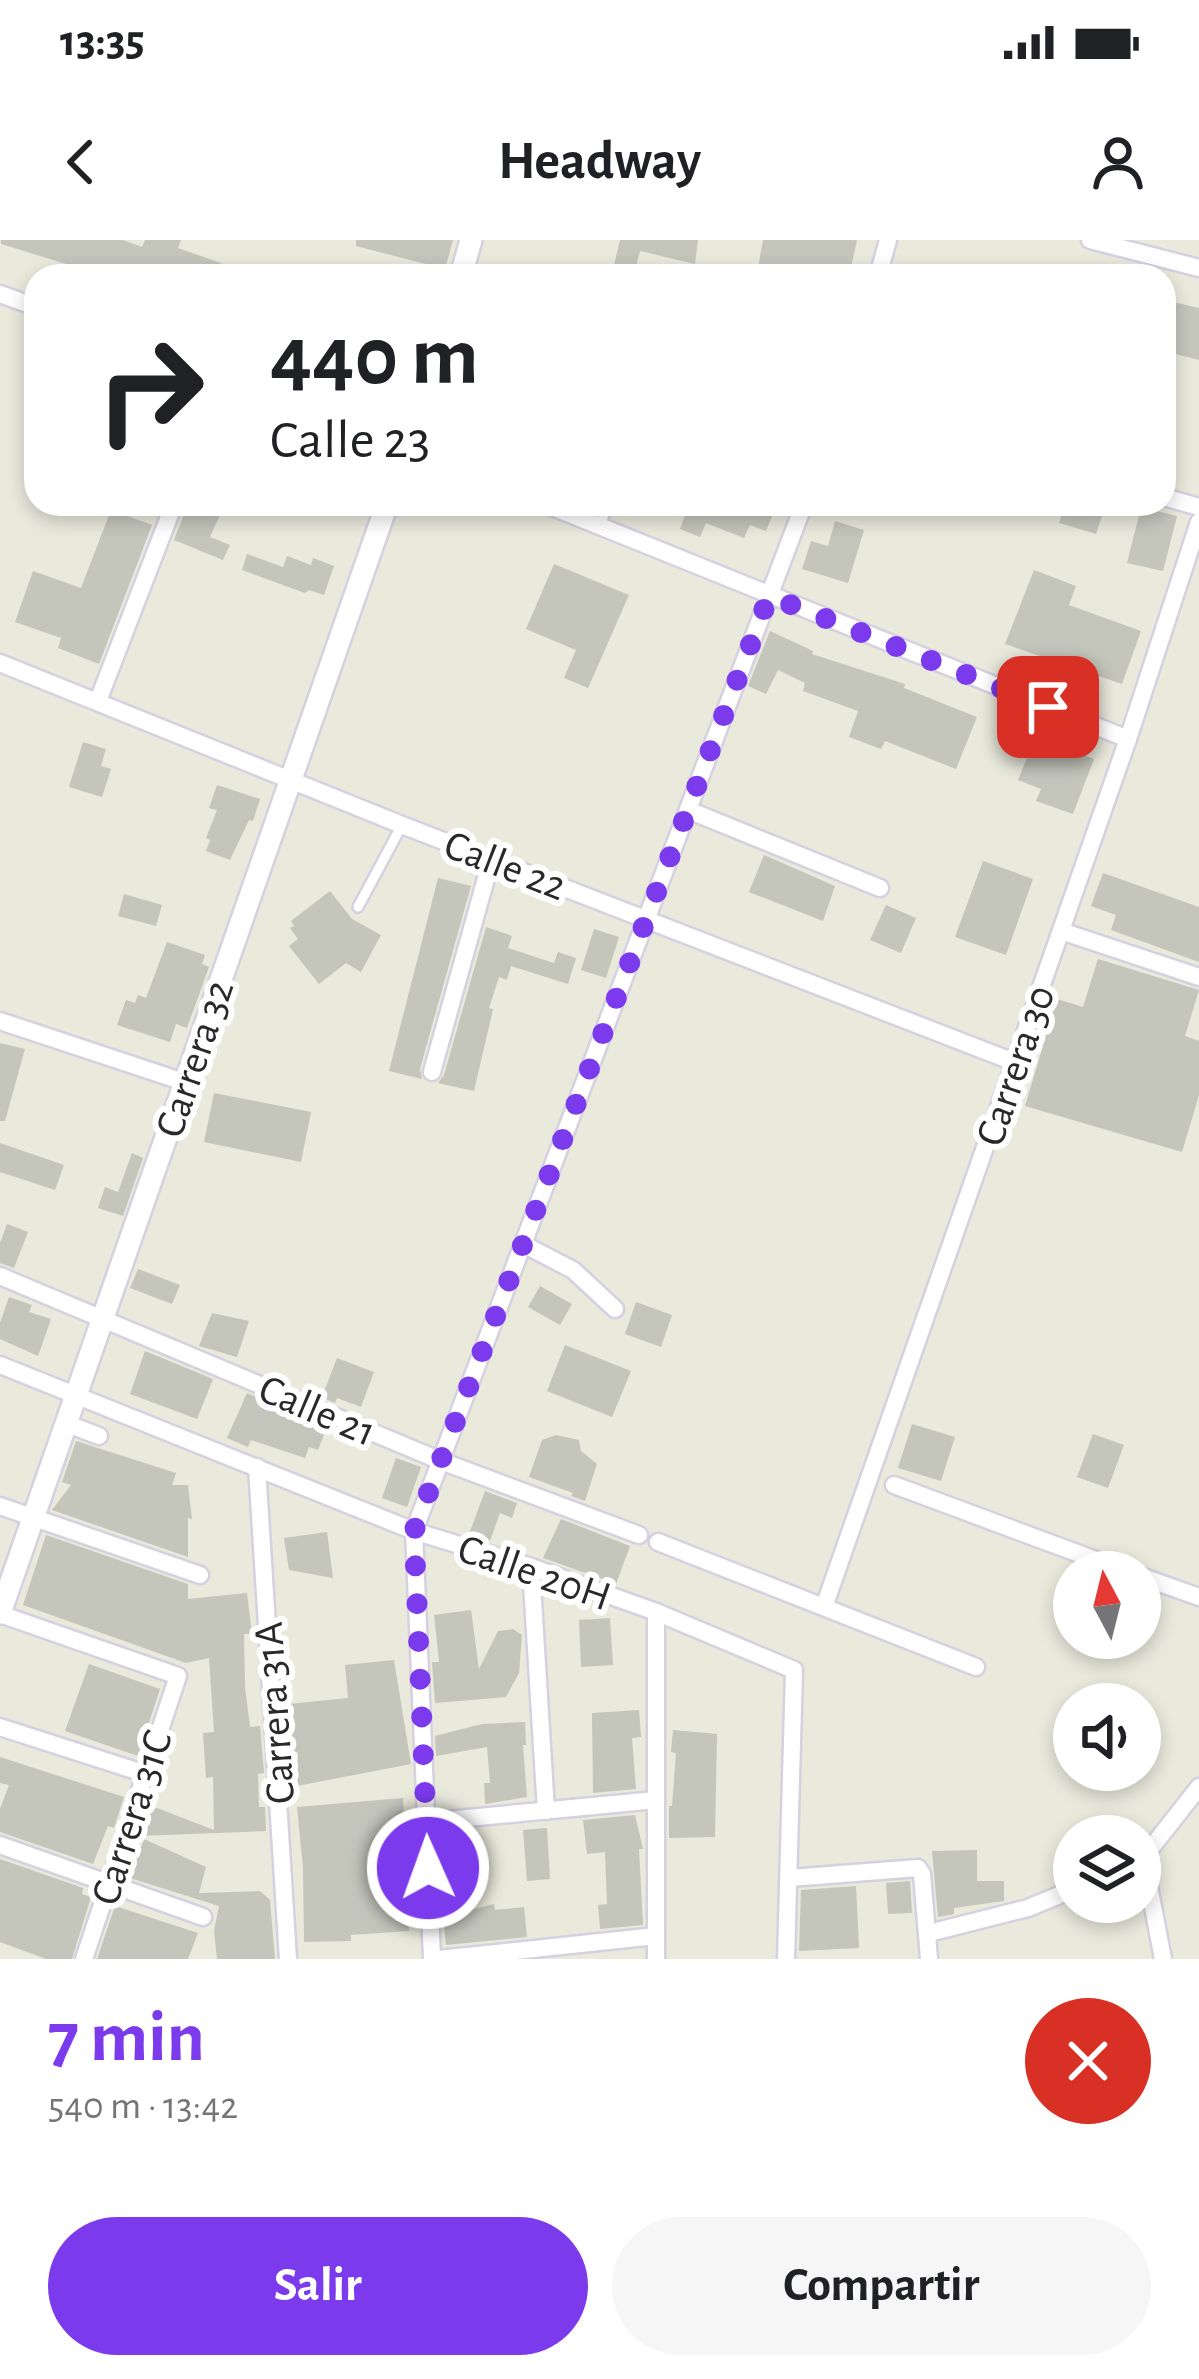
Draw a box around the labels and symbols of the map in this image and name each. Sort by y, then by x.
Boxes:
pin [997,656,1099,758]
street label: Calle 22 [439,824,572,908]
street label: Carrera 32 [148,975,241,1143]
street label: Carrera 30 [969,980,1063,1151]
street label: Calle 21 [253,1368,382,1454]
street label: Calle 20H [453,1527,616,1619]
north arrow [1053,1551,1161,1659]
street label: Carrera 31A [248,1620,302,1806]
street label: Carrera 31C [84,1725,180,1910]
position arrow [365,1805,491,1931]

